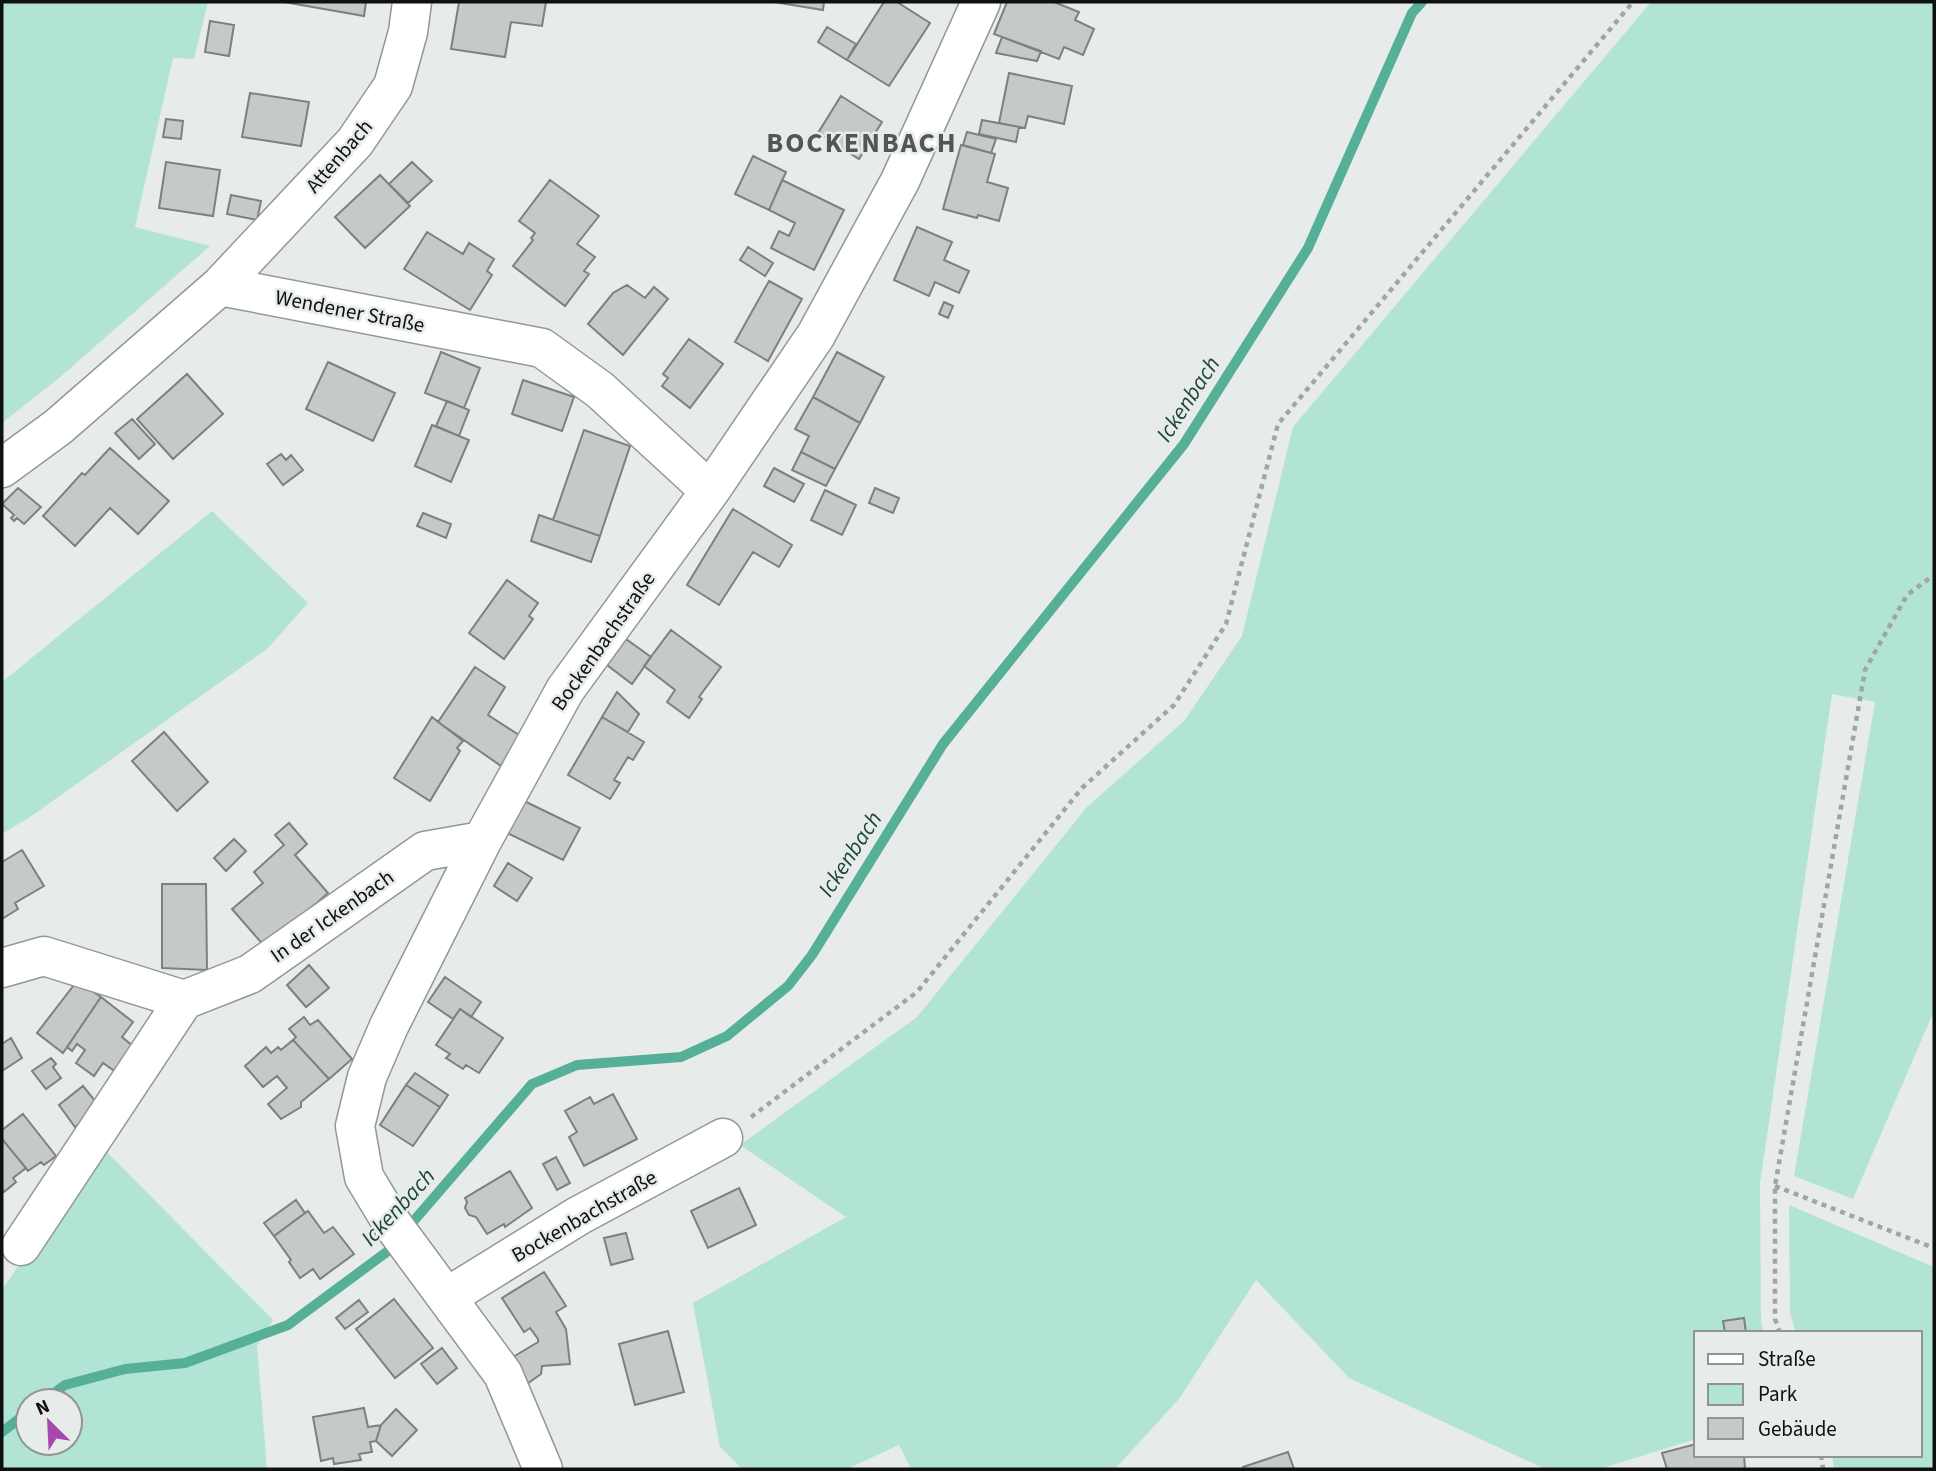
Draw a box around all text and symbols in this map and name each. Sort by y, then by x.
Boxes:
street label: Attenbach [298,112,380,200]
district label: BOCKENBACH [766,123,958,163]
street label: Wendener Straße [273,282,427,340]
water label: Ickenbach [1148,350,1228,448]
street label: Bockenbachstraße [544,565,662,717]
water label: Ickenbach [810,805,890,903]
street label: In der Ickenbach [264,862,400,970]
water label: Ickenbach [353,1161,443,1253]
street label: Bockenbachstraße [506,1162,662,1270]
legend [1694,1331,1922,1457]
text: Straße [1758,1344,1816,1374]
text: Park [1758,1379,1798,1409]
north arrow [14,1387,84,1457]
text: N [31,1393,54,1423]
text: Gebäude [1758,1414,1837,1444]

